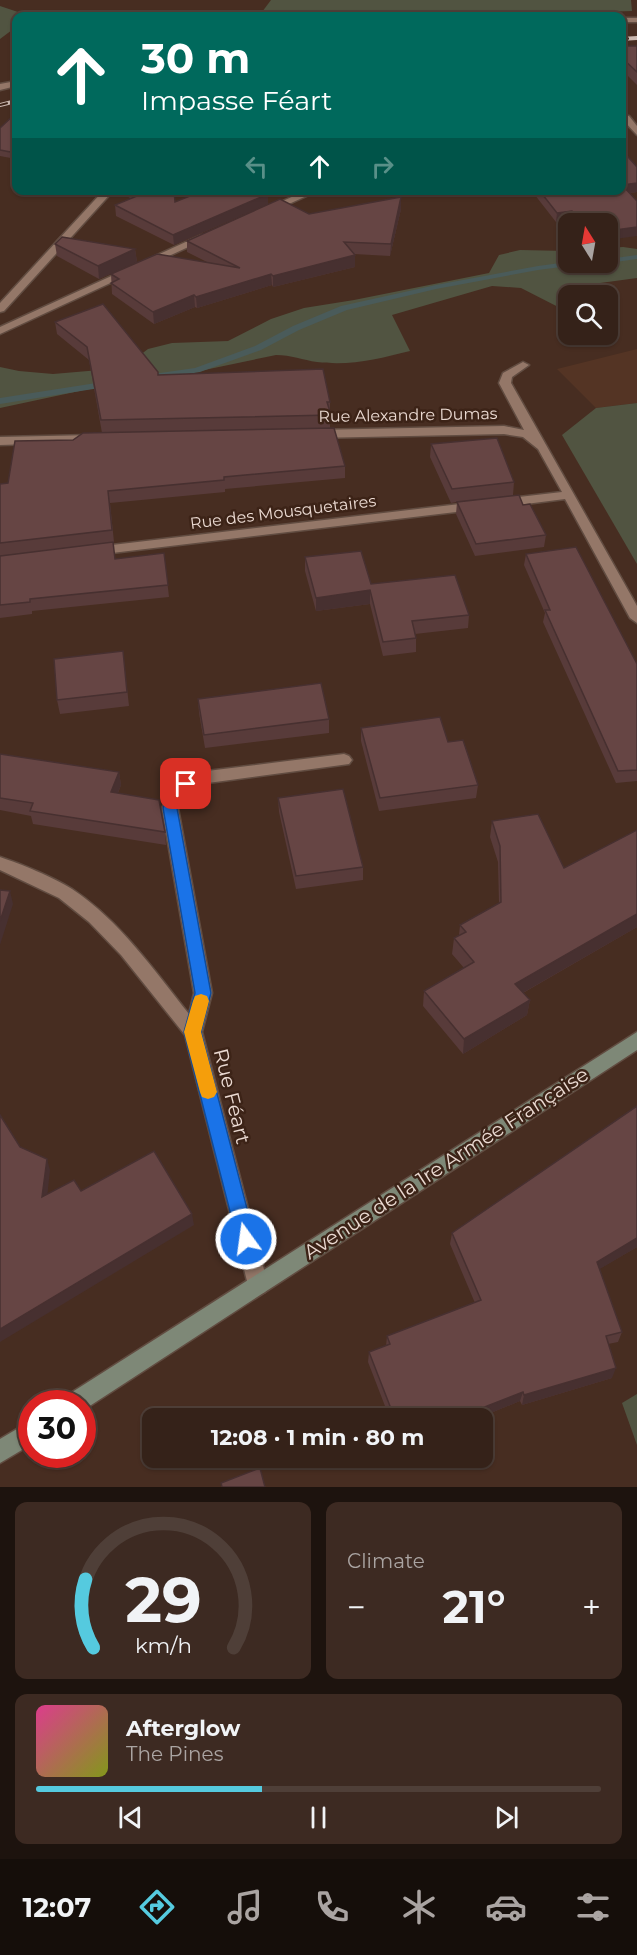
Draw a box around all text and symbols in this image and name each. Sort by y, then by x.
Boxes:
text: 30 m [141,32,250,84]
icon: ahead [42,36,120,114]
text: Impasse Féart [141,84,332,117]
icon: left [240,150,273,183]
icon: ahead [303,150,336,183]
icon: right [366,150,399,183]
north arrow [558,213,618,273]
map controls [558,213,618,345]
button: search [558,285,618,345]
street label: Rue Alexandre Dumas [318,404,498,426]
street label: Rue des Mousquetaires [189,491,377,533]
pin [160,758,211,809]
icon: arrive [169,767,202,800]
street label: Rue Féart [209,1046,255,1146]
street label: Avenue de la 1re Armée Française [299,1062,593,1264]
position arrow [214,1207,278,1271]
speed limit sign: 30 [18,1390,96,1468]
text: 12:08 · 1 min · 80 m [211,1424,424,1451]
text: Climate [347,1549,425,1573]
text: 29 [125,1562,201,1638]
text: 21° [442,1579,506,1634]
text: − [347,1587,366,1627]
text: + [582,1587,601,1627]
text: km/h [134,1632,192,1658]
text: Afterglow [126,1715,240,1742]
text: The Pines [126,1742,223,1766]
icon: previous [114,1801,147,1834]
icon: pause [302,1801,335,1834]
icon: next [490,1801,523,1834]
icon: directions [136,1886,178,1928]
icon: music [224,1886,266,1928]
icon: phone [311,1886,353,1928]
icon: climate [398,1886,440,1928]
icon: car [485,1886,527,1928]
icon: filters [572,1886,614,1928]
text: 12:07 [23,1891,91,1924]

